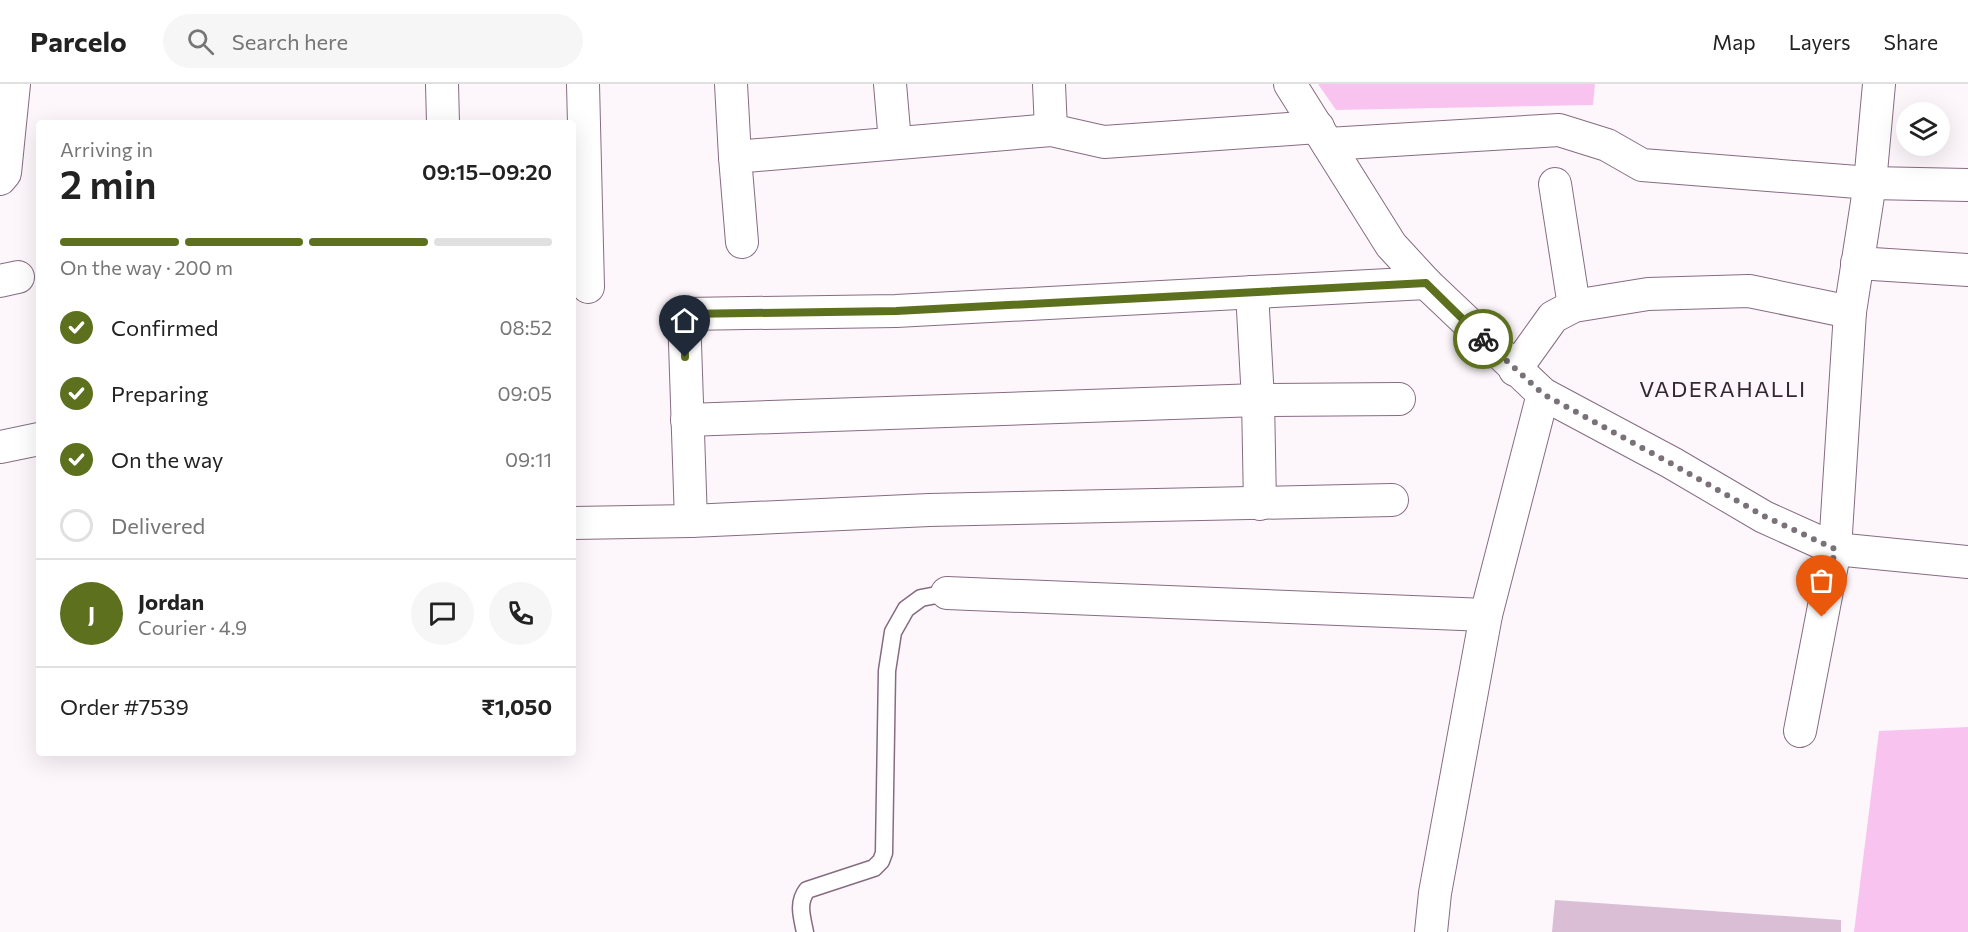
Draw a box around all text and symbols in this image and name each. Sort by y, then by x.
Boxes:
search box [163,14,583,68]
text: Parcelo [30,24,127,58]
icon: search [184,25,217,58]
text: Search here [232,28,348,55]
text: Map [1712,29,1756,54]
text: Layers [1789,29,1851,54]
text: Share [1884,29,1938,54]
map controls [1896,102,1950,156]
button: layers [1896,102,1950,156]
text: Arriving in [60,137,153,161]
text: 09:15–09:20 [422,158,552,185]
text: 2 min [60,159,157,207]
text: On the way · 200 m [60,255,233,279]
pin [659,295,710,357]
icon: home [668,304,701,337]
courier [1453,309,1513,369]
icon: check [60,311,93,344]
text: Confirmed [111,314,218,341]
text: 08:52 [500,315,552,339]
icon: bike [1467,323,1500,356]
district label: VADERAHALLI [1639,375,1807,402]
icon: check [60,377,93,410]
text: Preparing [111,380,208,407]
text: 09:05 [498,381,552,405]
icon: check [60,443,93,476]
text: On the way [111,446,223,473]
text: 09:11 [505,447,552,471]
text: Delivered [111,512,205,539]
pin [1796,555,1847,617]
icon: bag [1805,564,1838,597]
button: chat [411,582,474,645]
button: phone [489,582,552,645]
text: Jordan [138,588,204,615]
text: J [88,600,95,627]
text: Courier · 4.9 [138,615,247,639]
text: Order #7539 [60,693,189,720]
text: ₹1,050 [481,693,552,720]

